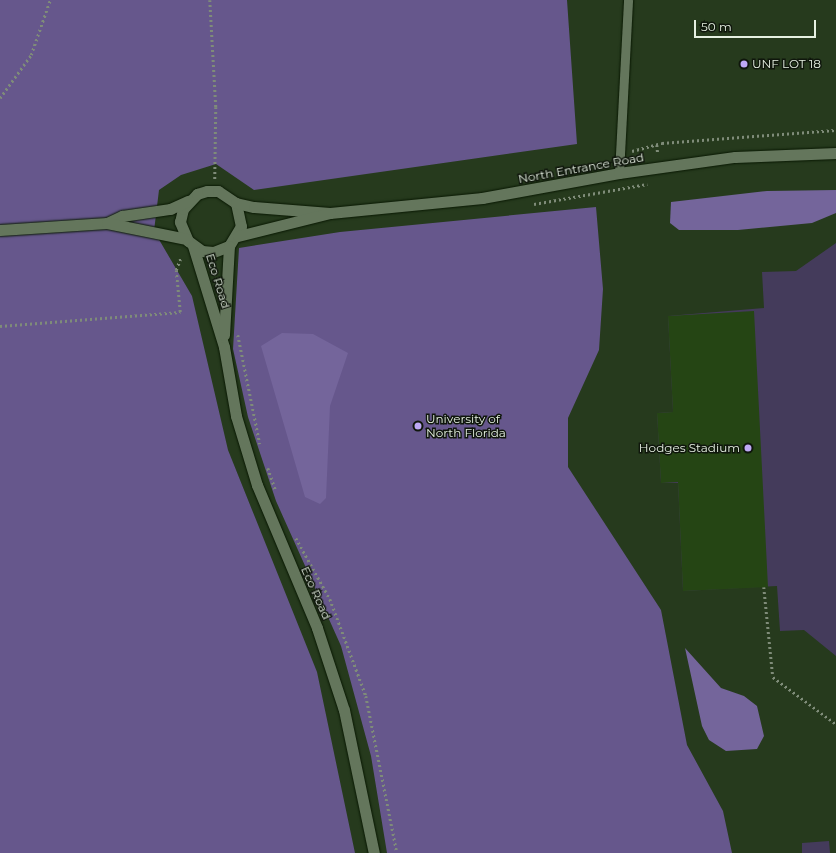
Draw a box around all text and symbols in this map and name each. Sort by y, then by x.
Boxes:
scale bar [696,12,818,38]
text: 50 m [701,19,732,34]
place label: UNF LOT 18 [752,57,821,71]
marker: UNF LOT 18 [739,59,749,69]
street label: North Entrance Road [517,150,645,186]
street label: Eco Road [203,252,233,310]
place label: University of North Florida [426,412,506,440]
marker: University of North Florida [413,421,423,431]
place label: Hodges Stadium [639,441,740,455]
marker: Hodges Stadium [743,443,753,453]
street label: Eco Road [298,564,334,622]

